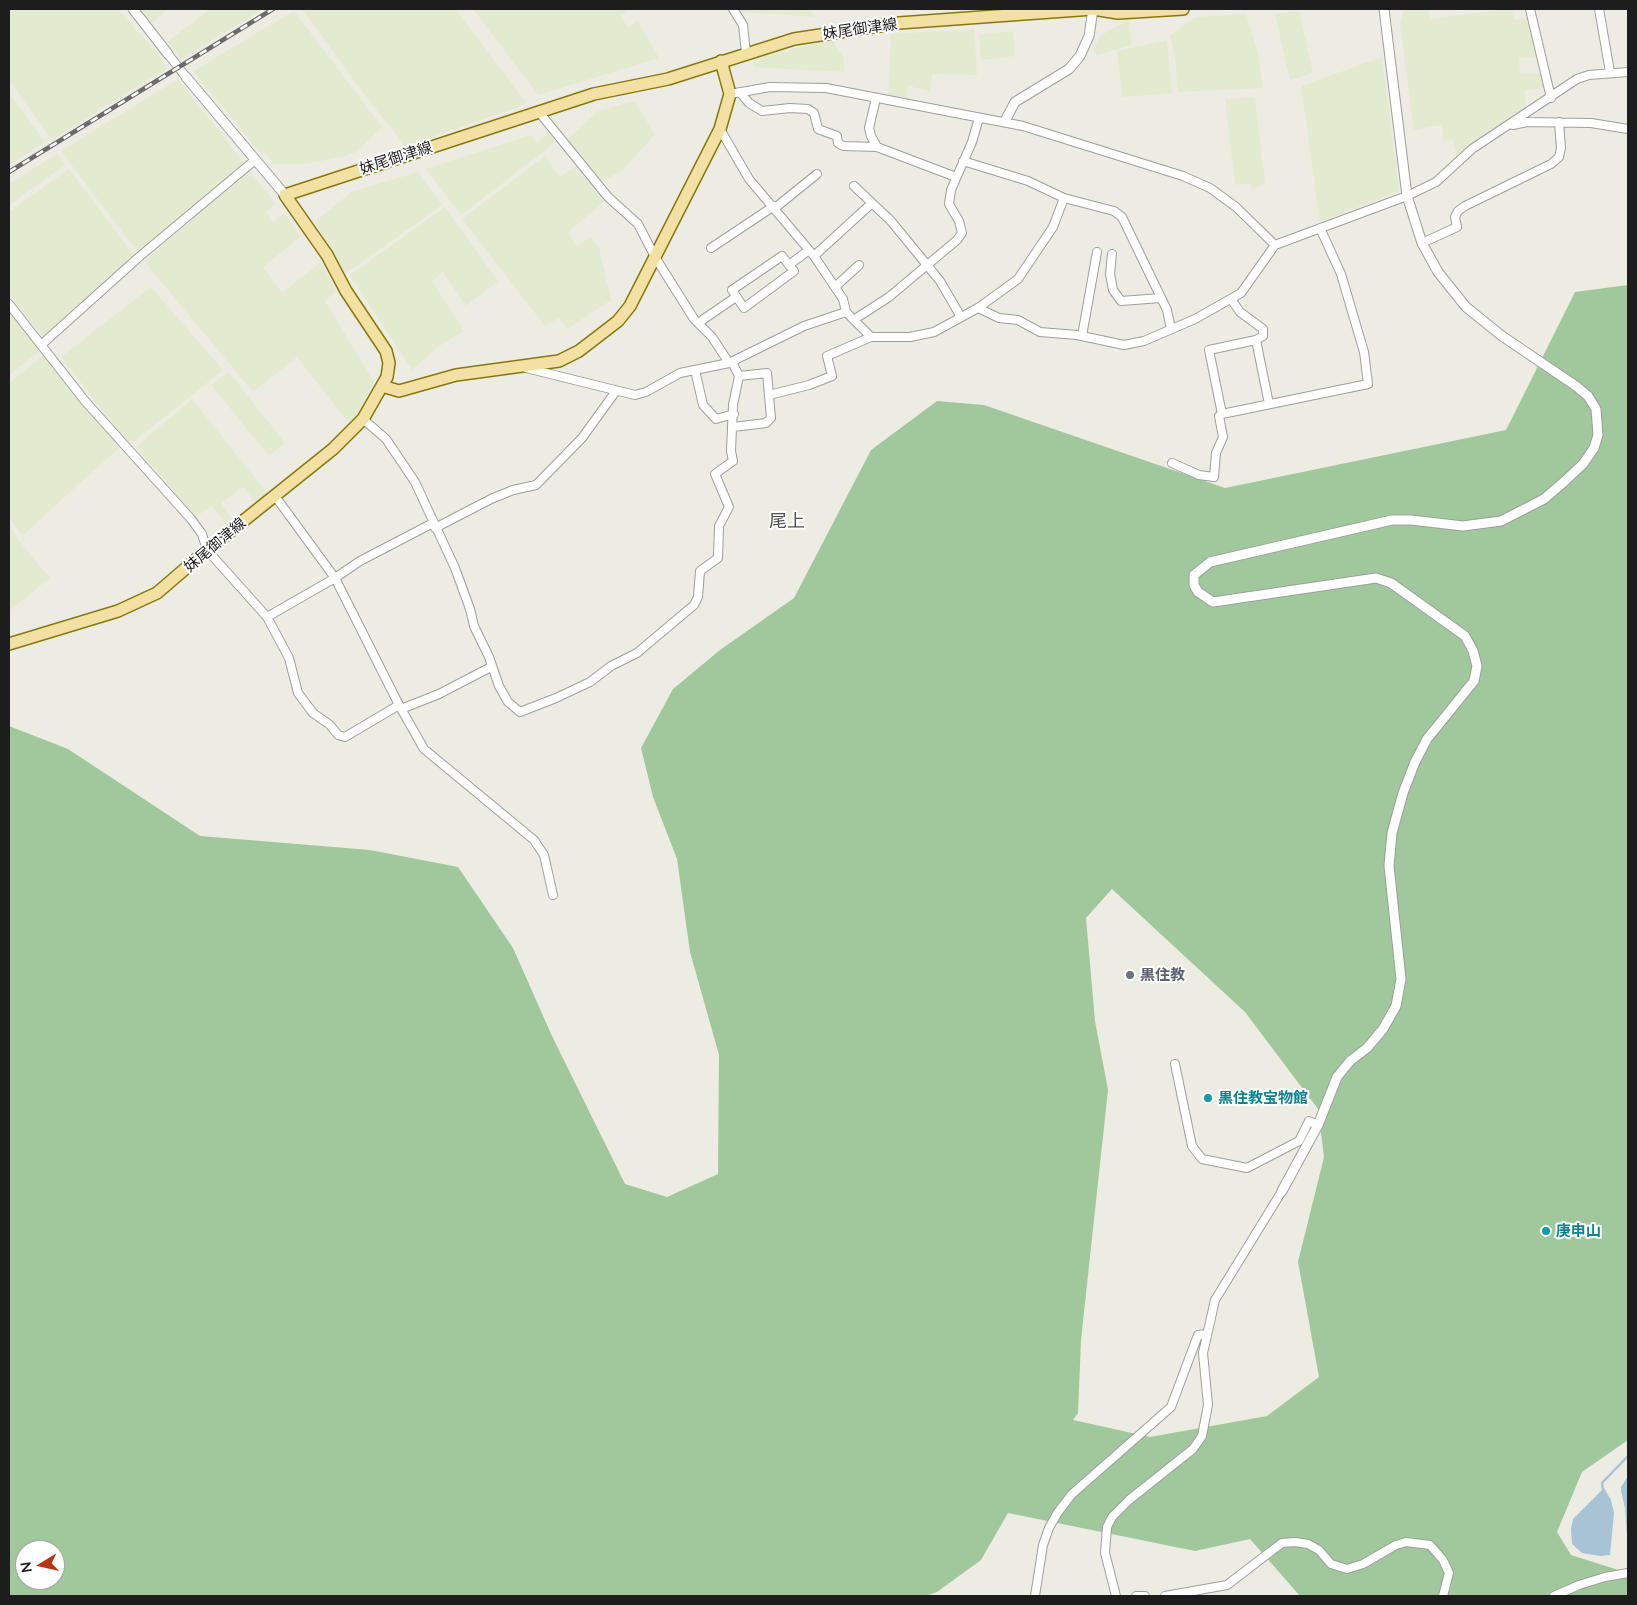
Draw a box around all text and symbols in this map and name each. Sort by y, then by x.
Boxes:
street label: 妹尾御津線 [822,15,898,43]
street label: 妹尾御津線 [358,138,434,178]
district label: 尾上 [769,510,805,532]
street label: 妹尾御津線 [180,514,250,576]
place label: 黒住教 [1140,966,1185,984]
marker: 黒住教 [1124,969,1136,981]
place label: 黒住教宝物館 [1218,1089,1308,1107]
marker: 黒住教宝物館 [1202,1092,1214,1104]
place label: 庚申山 [1556,1222,1601,1240]
marker: 庚申山 [1540,1225,1552,1237]
north arrow [15,1540,65,1590]
text: N [16,1561,35,1574]

